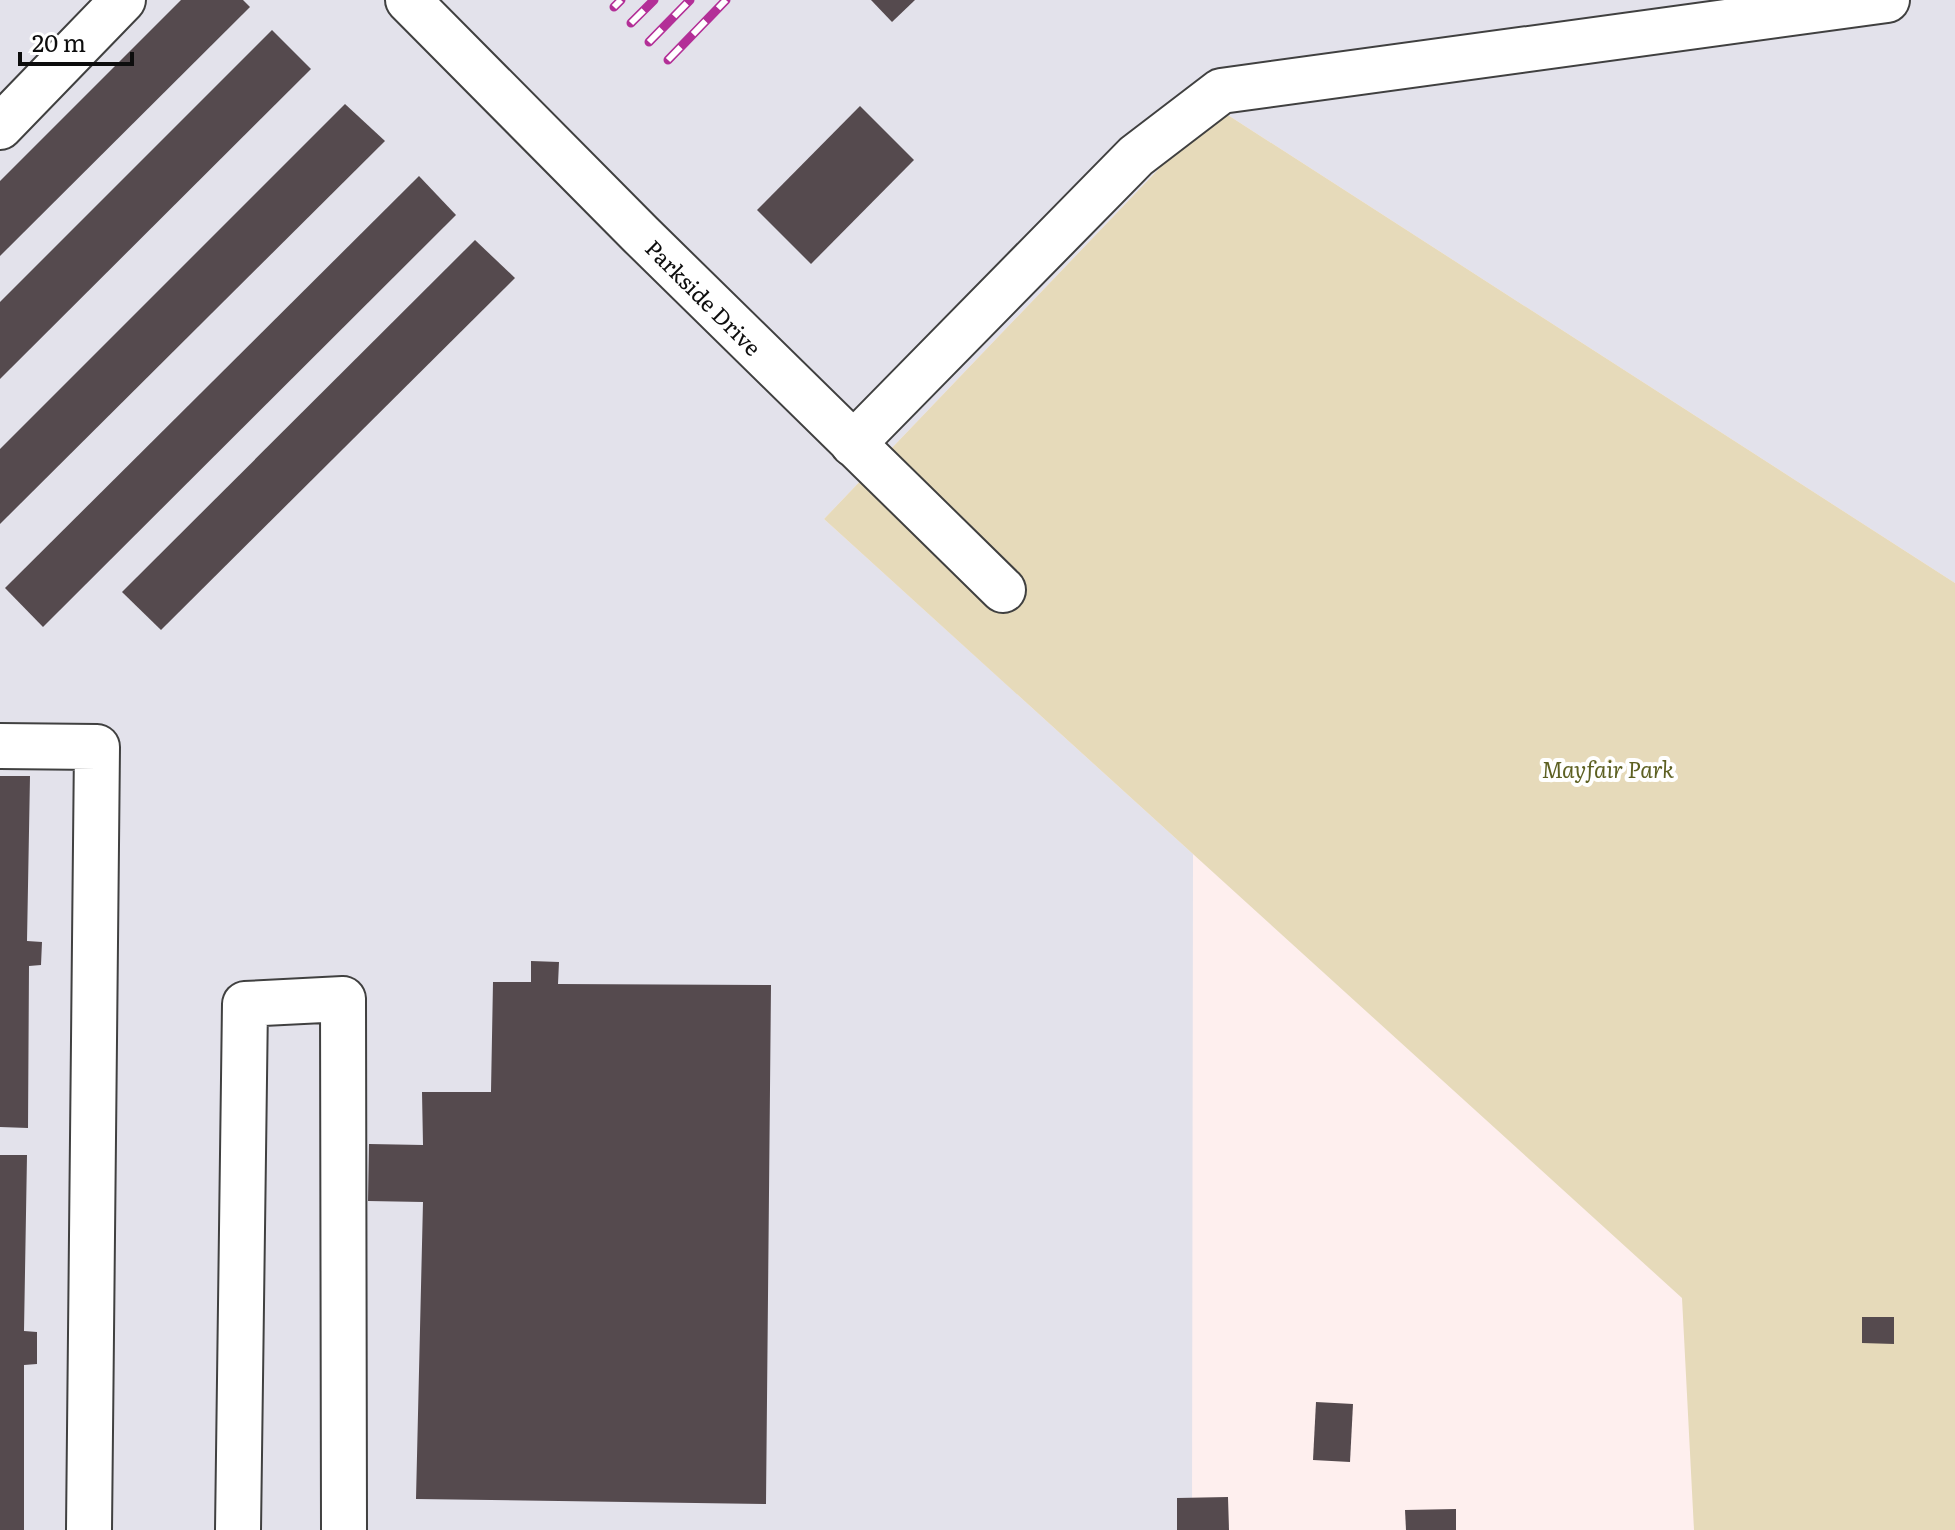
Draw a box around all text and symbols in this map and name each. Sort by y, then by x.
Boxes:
scale bar [20,16,132,66]
text: 20 m [32,24,86,59]
street label: Parkside Drive [638,231,770,363]
park label: Mayfair Park [1542,752,1674,785]

